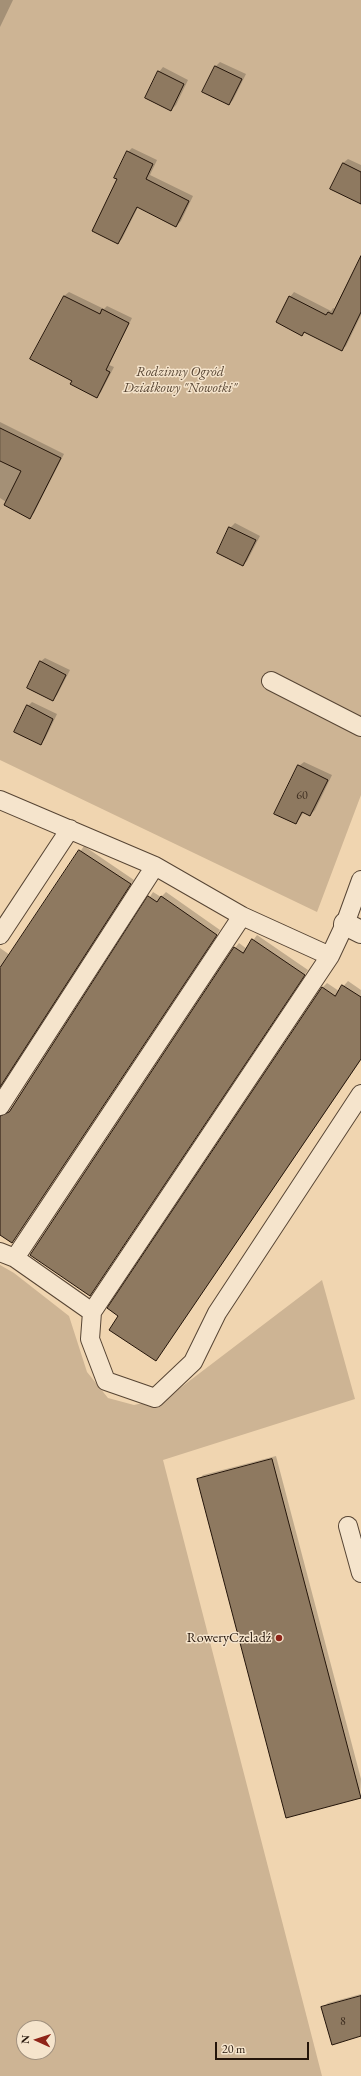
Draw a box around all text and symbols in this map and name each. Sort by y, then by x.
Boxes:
park label: Rodzinny Ogród Działkowy "Nowotki" [123,364,237,396]
house number: 60 [296,789,308,803]
place label: RoweryCzeladź [187,1630,271,1646]
marker: RoweryCzeladź [274,1633,284,1643]
house number: 8 [340,2015,346,2029]
north arrow [16,2020,56,2060]
scale bar [217,2034,311,2060]
text: N [18,2035,32,2044]
text: 20 m [222,2041,245,2057]

